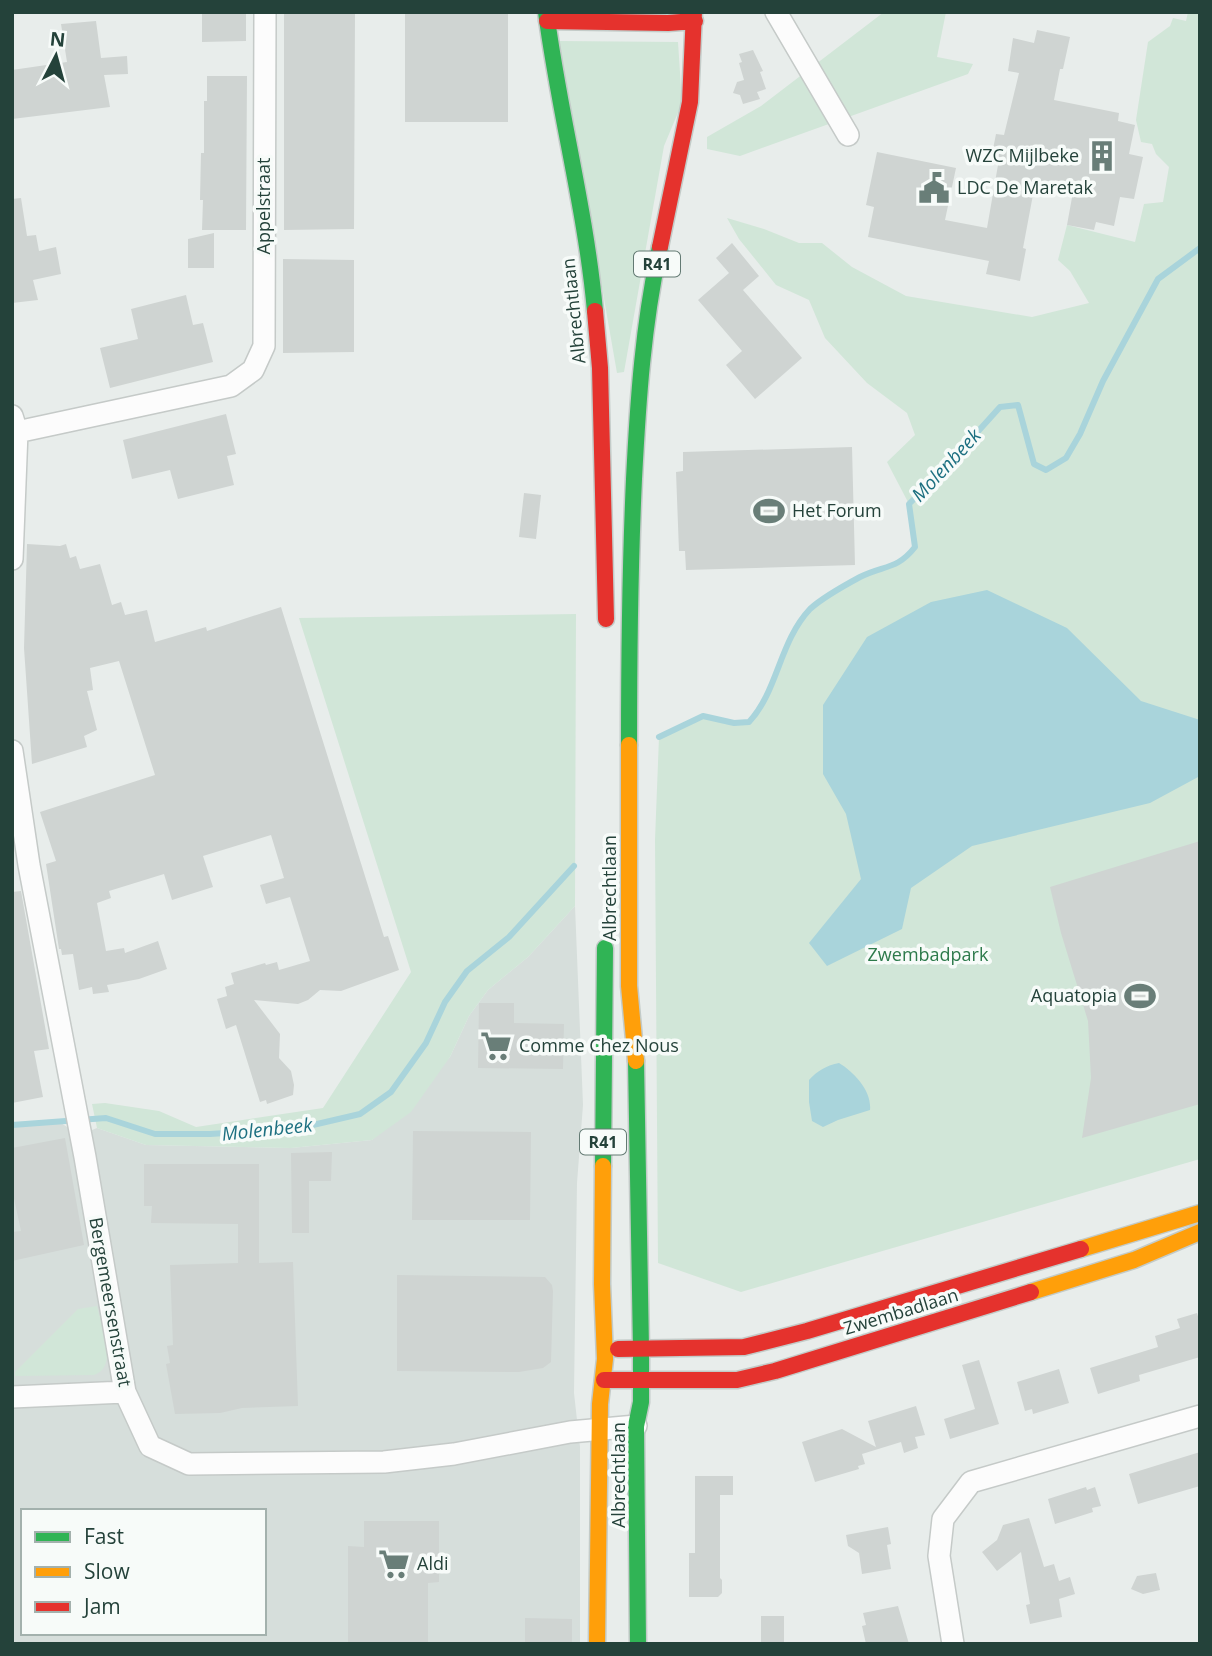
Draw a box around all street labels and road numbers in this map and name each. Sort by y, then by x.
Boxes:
street label: Appelstraat [251,158,275,254]
road number: R41 [634,252,680,276]
street label: Albrechtlaan [556,257,590,365]
street label: Albrechtlaan [597,835,621,941]
road number: R41 [580,1130,626,1154]
street label: Bergemeersenstraat [84,1215,138,1388]
street label: Zwembadlaan [840,1282,961,1340]
street label: Albrechtlaan [606,1422,630,1528]

